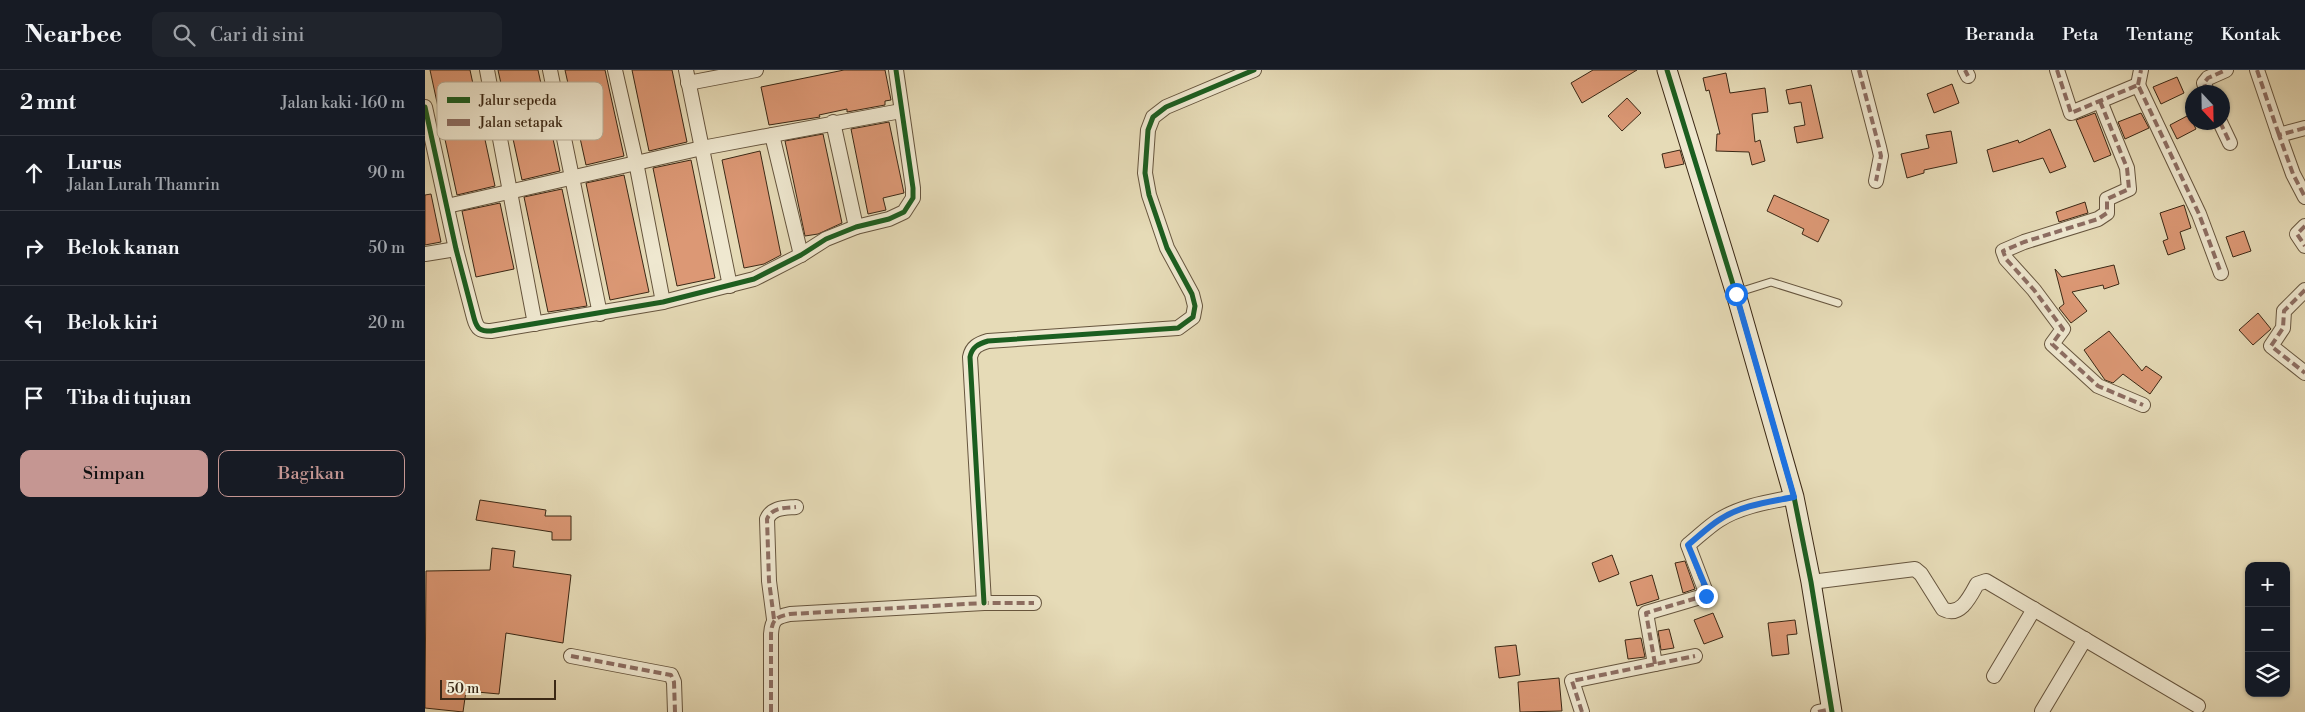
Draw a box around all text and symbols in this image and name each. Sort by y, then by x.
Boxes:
search box [152,12,502,57]
text: Nearbee [25,20,122,50]
icon: search [170,21,198,49]
text: Cari di sini [210,23,305,47]
text: Beranda [1966,23,2034,46]
text: Peta [2062,23,2098,46]
text: Tentang [2126,23,2193,46]
text: Kontak [2221,23,2280,46]
legend [437,82,603,140]
north arrow [2185,85,2230,130]
text: 2 mnt [20,90,76,116]
text: Jalur sepeda [478,92,557,110]
text: Jalan kaki · 160 m [281,93,405,113]
text: Jalan setapak [478,114,563,132]
text: Lurus [67,151,122,175]
icon: ahead [20,159,48,187]
text: 90 m [367,163,405,183]
text: Jalan Lurah Thamrin [67,175,220,195]
icon: right [20,234,48,262]
text: Belok kanan [67,236,180,260]
text: 50 m [368,238,405,258]
route start [1725,283,1748,306]
icon: left [20,309,48,337]
text: Belok kiri [67,311,157,335]
text: 20 m [368,313,405,333]
icon: arrive [20,384,48,412]
text: Tiba di tujuan [67,386,191,410]
button: Simpan [20,450,208,497]
button: Bagikan [218,450,405,497]
map controls [2245,562,2290,697]
button: + [2245,562,2290,607]
route end [1695,585,1718,608]
button: − [2245,607,2290,652]
button: layers [2245,652,2290,697]
scale bar [440,677,556,700]
text: 50 m [447,680,479,698]

